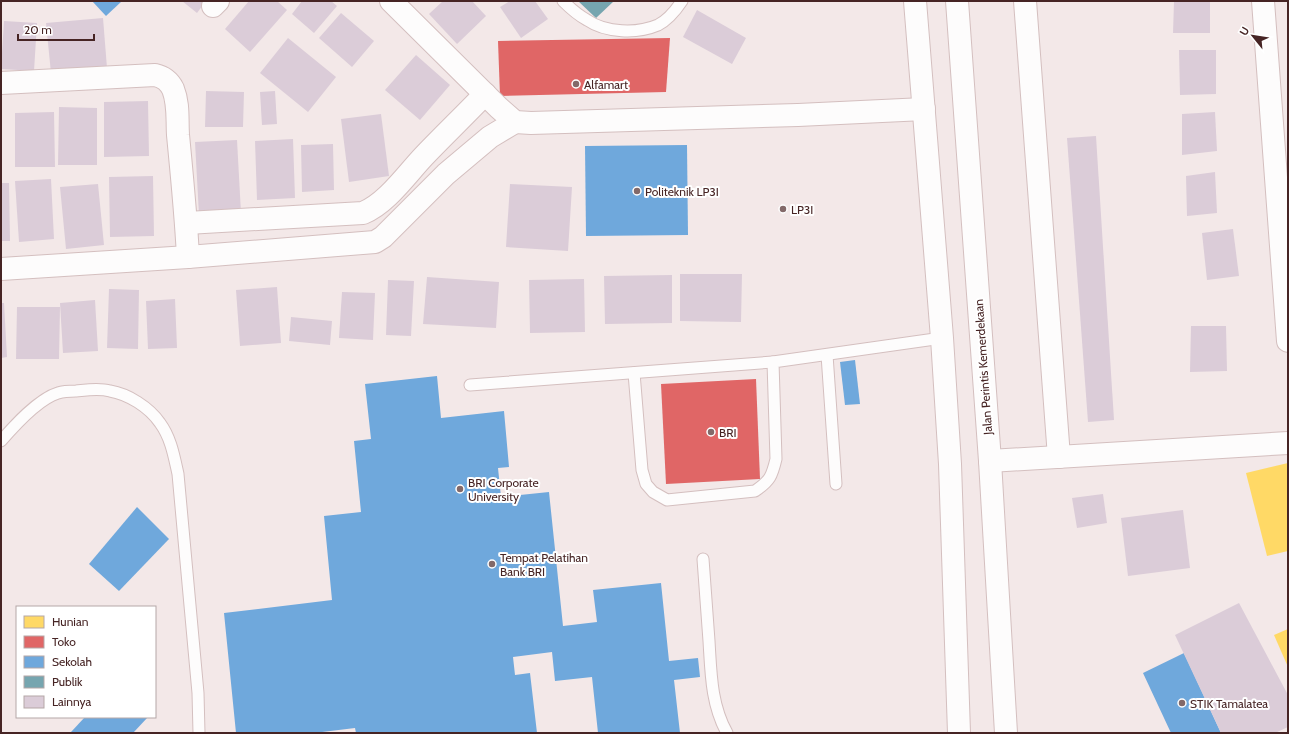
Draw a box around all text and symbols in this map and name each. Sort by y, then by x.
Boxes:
scale bar [18,16,94,42]
north arrow [1233,16,1273,56]
text: 20 m [24,22,52,37]
text: U [1236,24,1252,38]
place label: Alfamart [584,77,628,92]
marker: Alfamart [571,79,581,89]
place label: Politeknik LP3I [645,184,719,199]
marker: Politeknik LP3I [632,186,642,196]
place label: LP3I [791,202,813,217]
marker: LP3I [778,204,788,214]
street label: Jalan Perintis Kemerdekaan [971,298,995,436]
place label: BRI [719,425,736,440]
marker: BRI [706,427,716,437]
place label: BRI Corporate University [468,475,539,504]
marker: BRI Corporate University [455,484,465,494]
place label: Tempat Pelatihan Bank BRI [500,550,588,579]
marker: Tempat Pelatihan Bank BRI [487,559,497,569]
legend [16,606,156,718]
text: Hunian [52,614,89,629]
text: Toko [52,634,76,649]
text: Sekolah [52,654,92,669]
text: Publik [52,674,83,689]
text: Lainnya [52,694,92,709]
place label: STIK Tamalatea [1190,696,1268,711]
marker: STIK Tamalatea [1177,698,1187,708]

